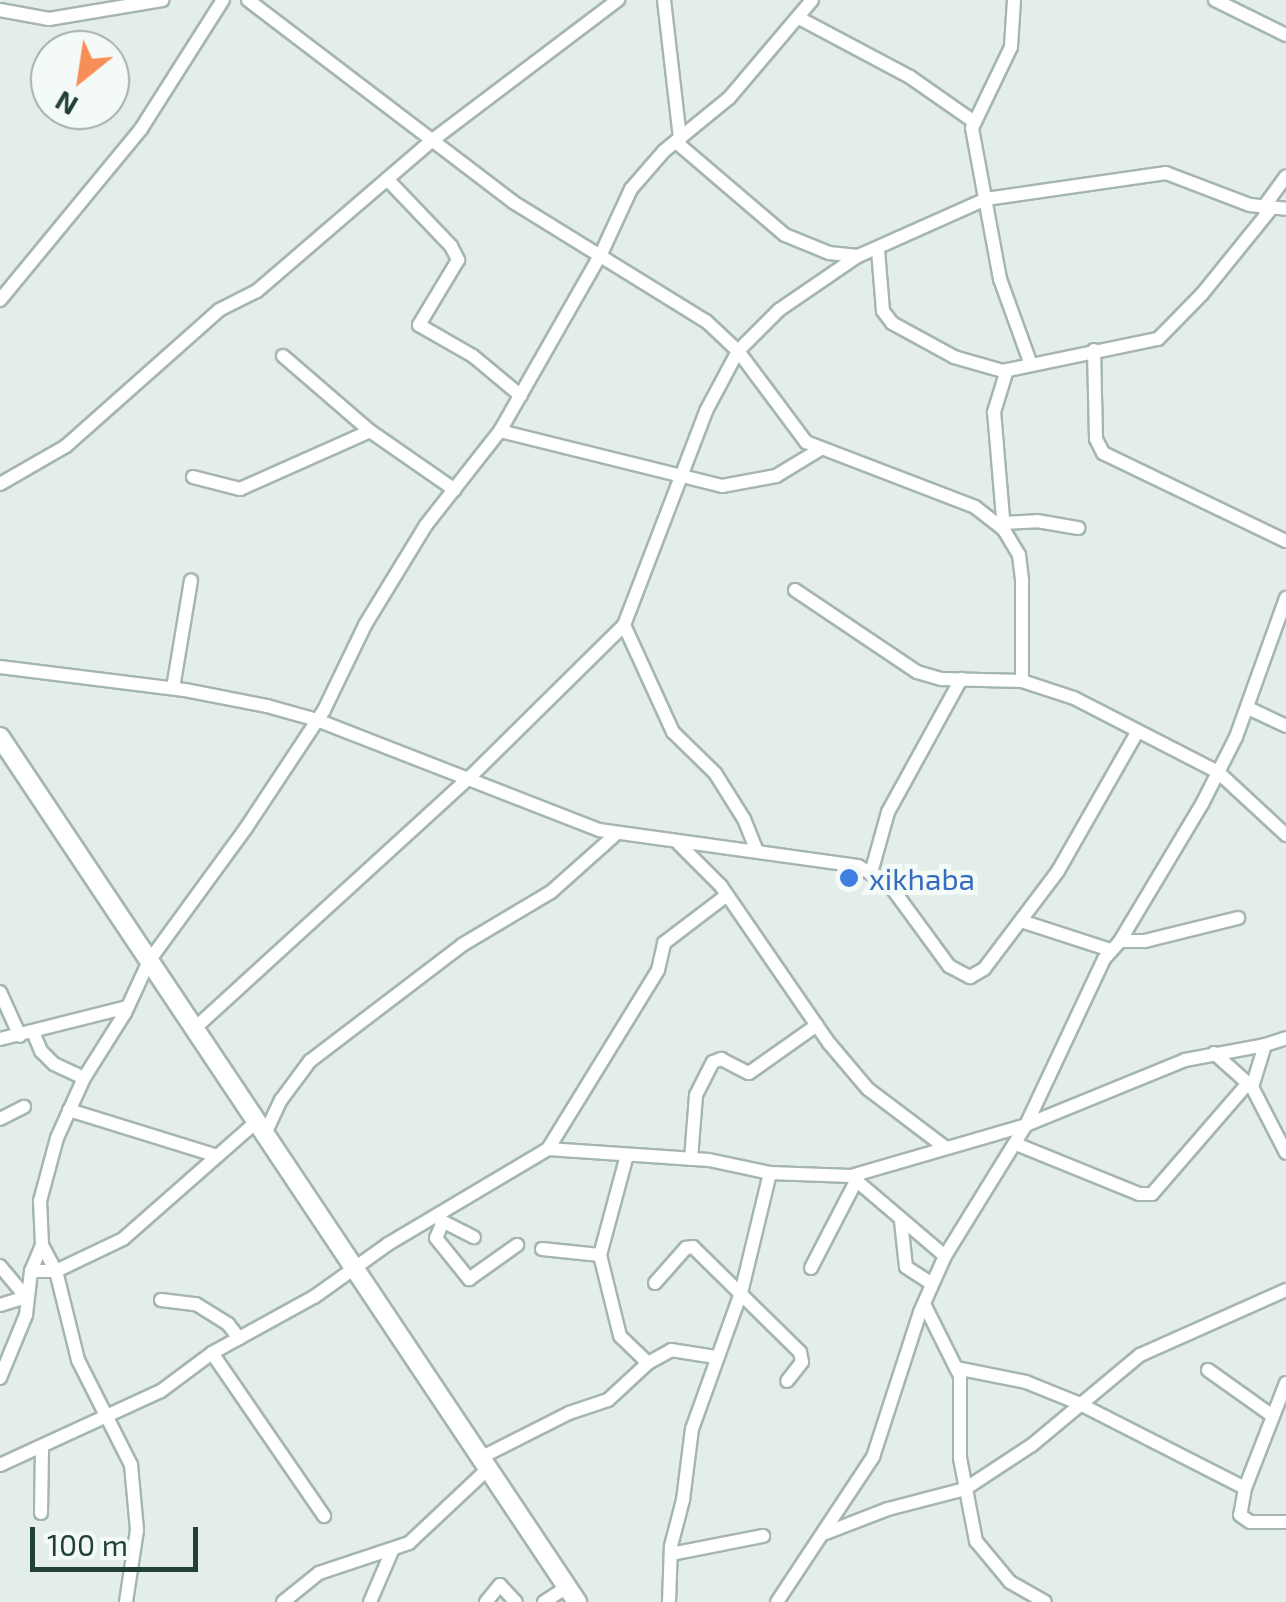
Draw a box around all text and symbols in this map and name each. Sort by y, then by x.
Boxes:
north arrow [30,30,130,130]
text: N [49,84,83,124]
place label: xikhaba [869,860,975,896]
marker: xikhaba [838,867,860,889]
scale bar [35,1507,202,1569]
text: 100 m [47,1526,128,1562]

